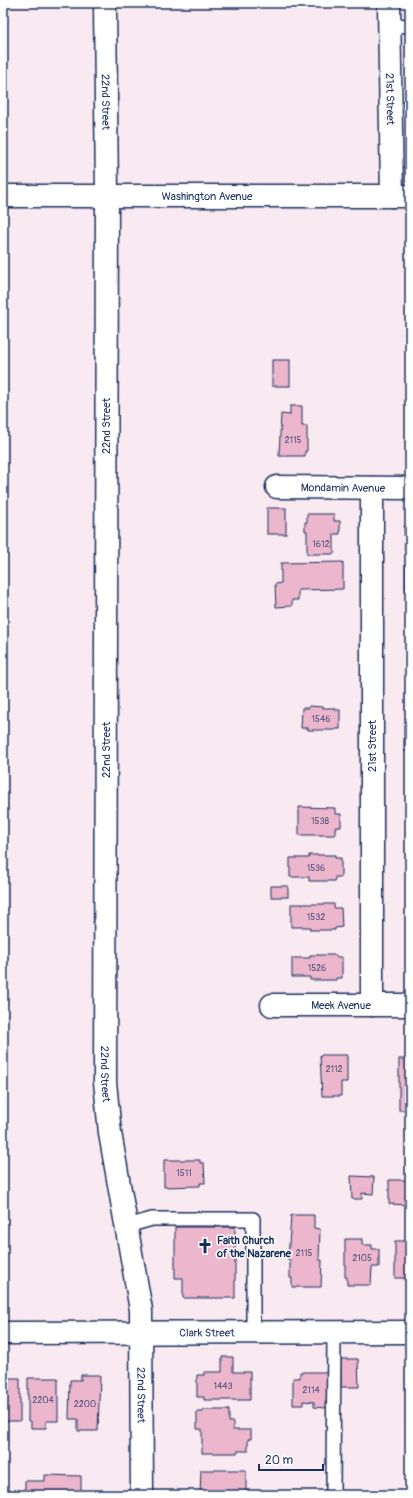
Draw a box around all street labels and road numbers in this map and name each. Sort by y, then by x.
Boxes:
street label: 21st Street [384,73,397,126]
street label: 22nd Street [99,74,113,131]
street label: Washington Avenue [161,190,253,203]
street label: 22nd Street [100,397,113,454]
street label: Mondamin Avenue [301,481,386,494]
street label: 21st Street [366,719,379,772]
street label: 22nd Street [100,721,113,778]
street label: Meek Avenue [311,999,371,1012]
street label: 22nd Street [98,1046,113,1103]
street label: Clark Street [179,1326,235,1339]
street label: 22nd Street [135,1367,148,1424]

